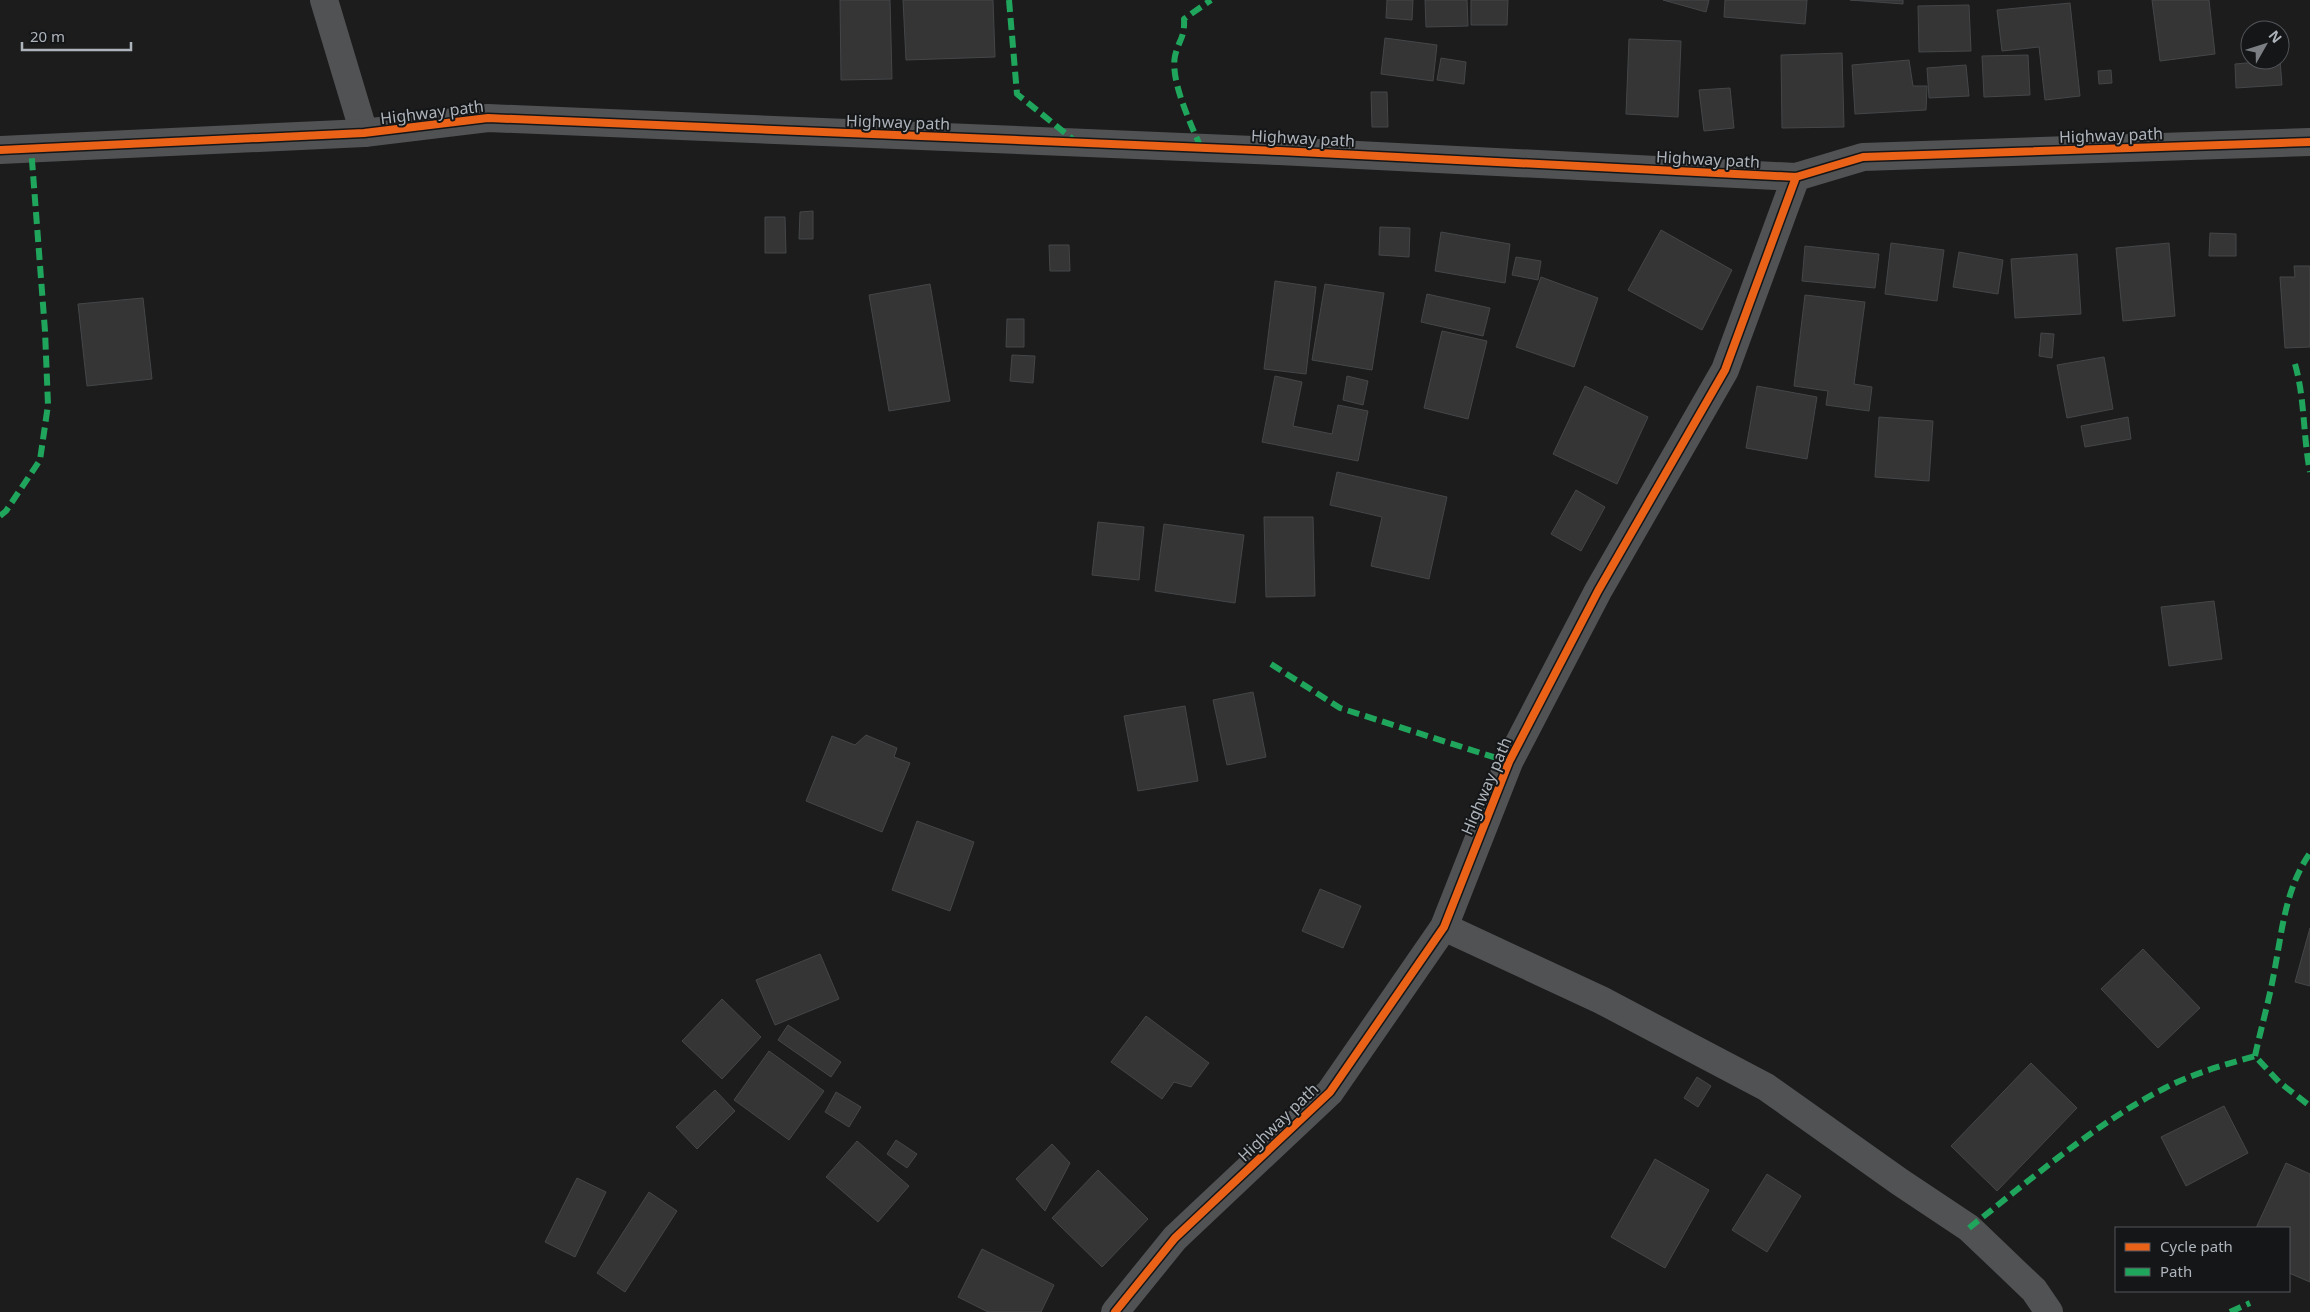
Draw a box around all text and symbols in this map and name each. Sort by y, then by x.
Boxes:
scale bar [22,20,131,52]
north arrow [2240,20,2290,70]
text: 20 m [30,26,65,46]
text: N [2265,26,2286,47]
street label: Highway path [379,95,485,129]
street label: Highway path [846,109,950,135]
street label: Highway path [2059,122,2163,148]
street label: Highway path [1250,124,1356,152]
street label: Highway path [1655,145,1761,173]
street label: Highway path [1456,734,1516,838]
street label: Highway path [1233,1078,1323,1166]
legend [2115,1227,2290,1292]
text: Cycle path [2160,1236,2233,1256]
text: Path [2160,1261,2192,1281]

